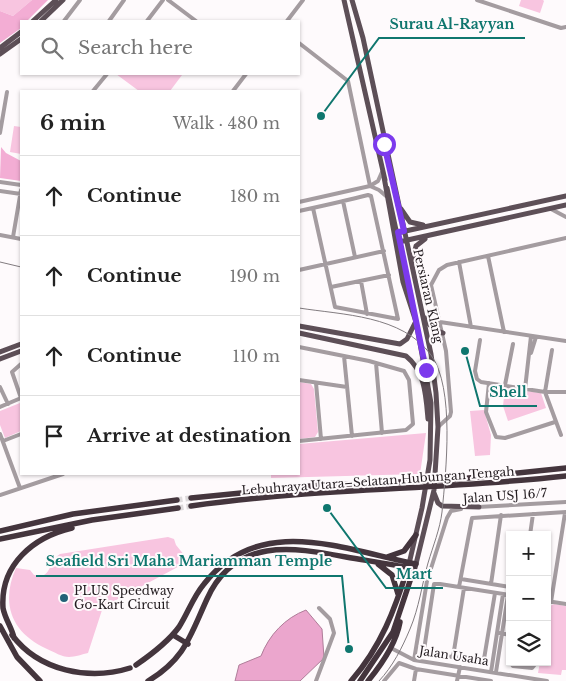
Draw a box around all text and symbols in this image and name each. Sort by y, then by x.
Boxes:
callout: Surau Al-Rayyan [379,9,525,38]
text: Surau Al-Rayyan [389,15,515,33]
search box [20,20,300,75]
icon: search [38,34,66,62]
text: Search here [78,36,193,59]
text: 6 min [40,110,106,136]
text: Walk · 480 m [173,113,280,133]
route start [373,133,396,156]
icon: ahead [40,182,68,210]
text: Continue [87,184,182,207]
text: 180 m [230,186,280,206]
street label: Persiaran Klang [410,247,447,345]
icon: ahead [40,262,68,290]
text: Continue [87,264,182,287]
text: 190 m [229,266,280,286]
icon: ahead [40,342,68,370]
text: Continue [87,344,182,367]
text: 110 m [233,346,280,366]
route end [415,359,438,382]
callout: Shell [480,377,537,406]
text: Shell [489,383,527,401]
icon: arrive [40,422,68,450]
text: Arrive at destination [87,424,291,447]
street label: Lebuhraya Utara–Selatan Hubungan Tengah [241,463,515,498]
street label: Jalan USJ 16/7 [461,485,548,506]
map controls [506,531,551,666]
button: + [506,531,551,576]
callout: Seafield Sri Maha Mariamman Temple [36,547,342,576]
text: Seafield Sri Maha Mariamman Temple [46,552,332,570]
callout: Mart [386,559,443,588]
text: Mart [396,565,433,583]
button: − [506,576,551,621]
place label: PLUS Speedway Go-Kart Circuit [74,583,174,612]
marker: PLUS Speedway Go-Kart Circuit [58,592,70,604]
button: layers [506,621,551,666]
street label: Jalan Usaha [416,642,490,668]

